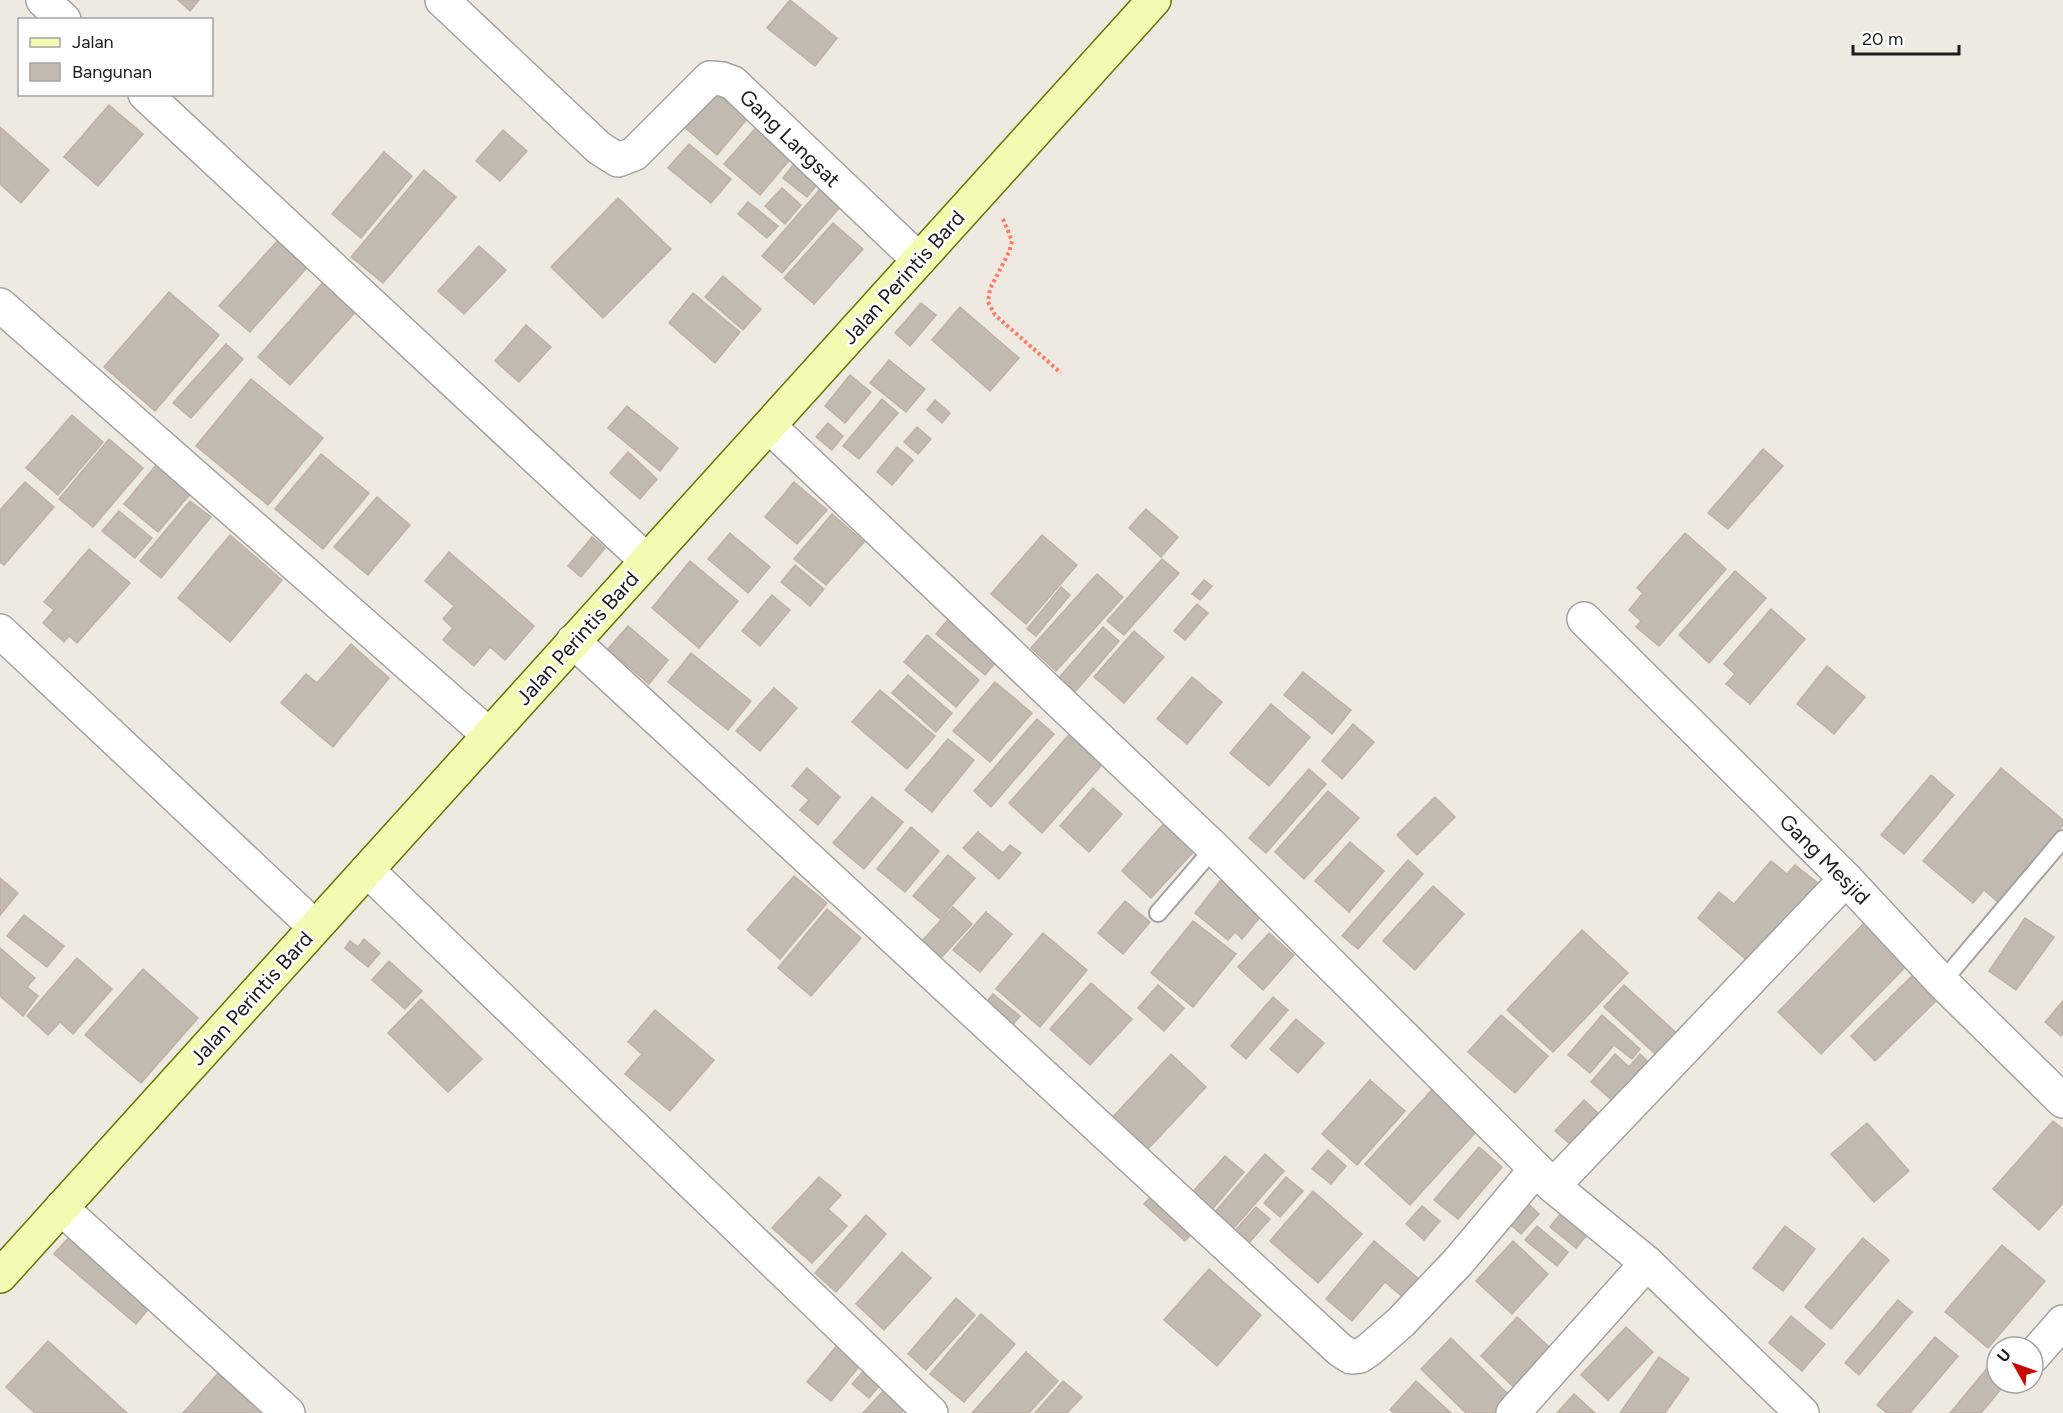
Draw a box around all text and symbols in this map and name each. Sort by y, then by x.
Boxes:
legend [18,18,213,96]
scale bar [1853,18,1960,56]
text: 20 m [1862,28,1903,50]
text: Jalan [72,31,114,53]
text: Bangunan [72,61,152,83]
street label: Gang Langsat [735,84,845,192]
street label: Jalan Perintis Bard [836,205,970,349]
street label: Jalan Perintis Bard [510,566,644,710]
street label: Gang Mesjid [1775,809,1875,909]
street label: Jalan Perintis Bard [184,926,318,1070]
north arrow [1985,1335,2045,1395]
text: U [1993,1345,2015,1366]

